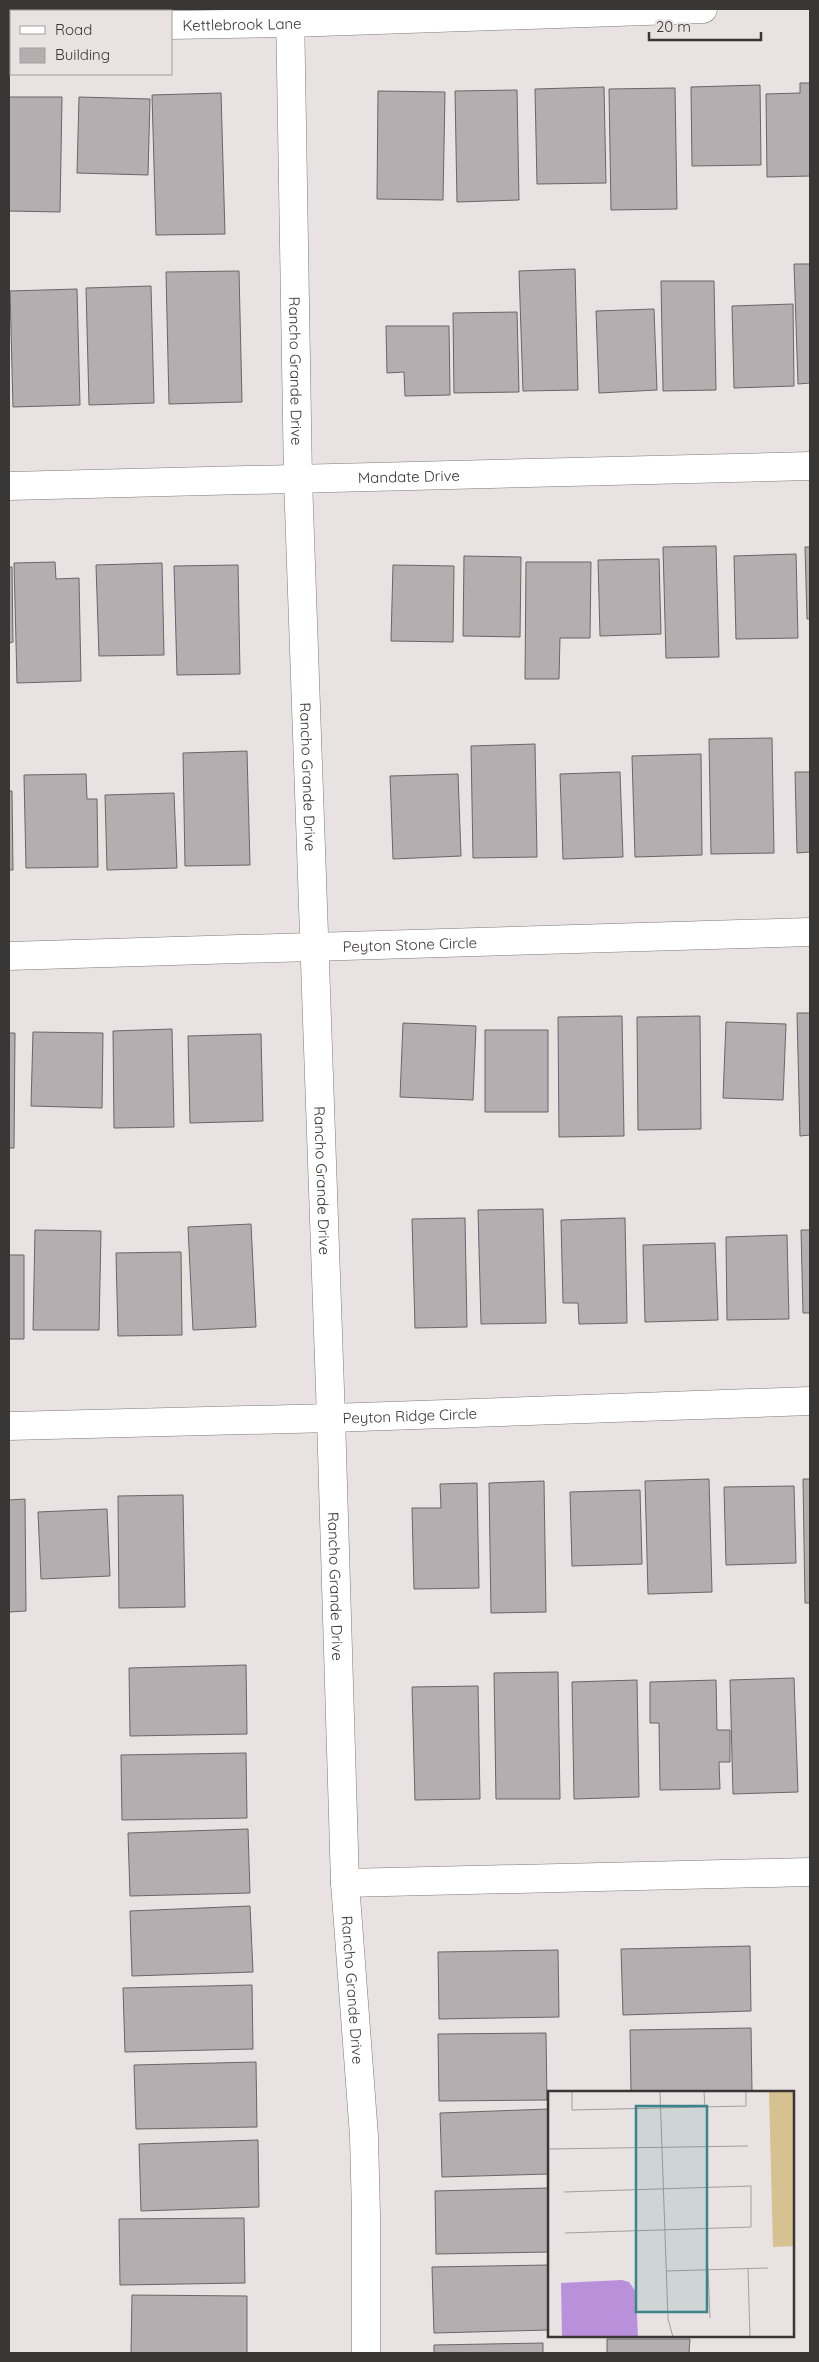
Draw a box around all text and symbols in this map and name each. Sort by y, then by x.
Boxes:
legend [10,10,172,75]
scale bar [649,10,762,42]
street label: Kettlebrook Lane [182,13,302,34]
text: 20 m [656,17,691,36]
text: Road [55,20,92,39]
text: Building [55,45,110,64]
street label: Rancho Grande Drive [285,296,307,446]
street label: Mandate Drive [358,465,460,487]
street label: Rancho Grande Drive [296,702,321,852]
street label: Peyton Stone Circle [342,932,477,955]
street label: Rancho Grande Drive [311,1106,335,1255]
street label: Peyton Ridge Circle [342,1403,477,1427]
street label: Rancho Grande Drive [324,1512,348,1661]
street label: Rancho Grande Drive [338,1915,368,2065]
inset map [548,2091,794,2337]

